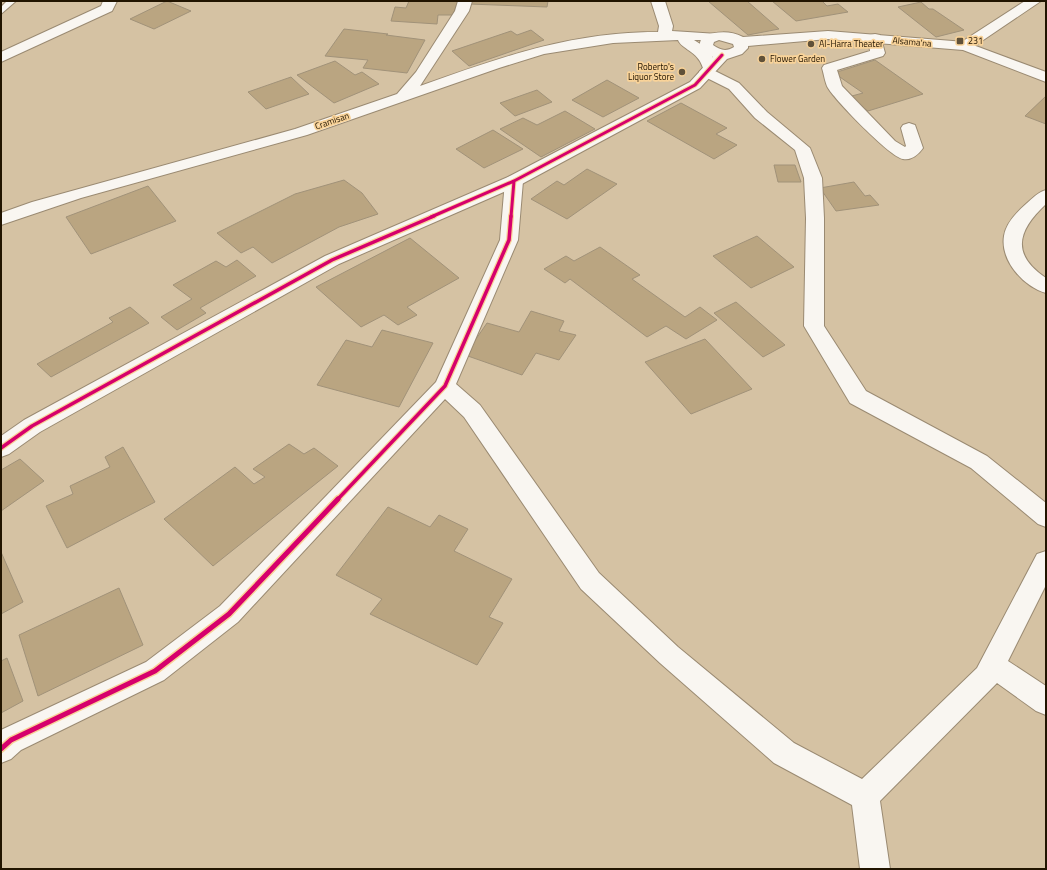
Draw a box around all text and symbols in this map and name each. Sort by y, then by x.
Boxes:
street label: Alsama'na [892,33,933,50]
place label: 231 [968,34,983,47]
marker: 231 [955,36,965,46]
place label: Al-Harra Theater [819,37,883,50]
marker: Al-Harra Theater [806,39,816,49]
place label: Flower Garden [770,52,825,65]
marker: Flower Garden [757,54,767,64]
place label: Roberto's Liquor Store [628,60,674,83]
marker: Roberto's Liquor Store [677,67,687,77]
street label: Cramisan [313,109,351,132]

